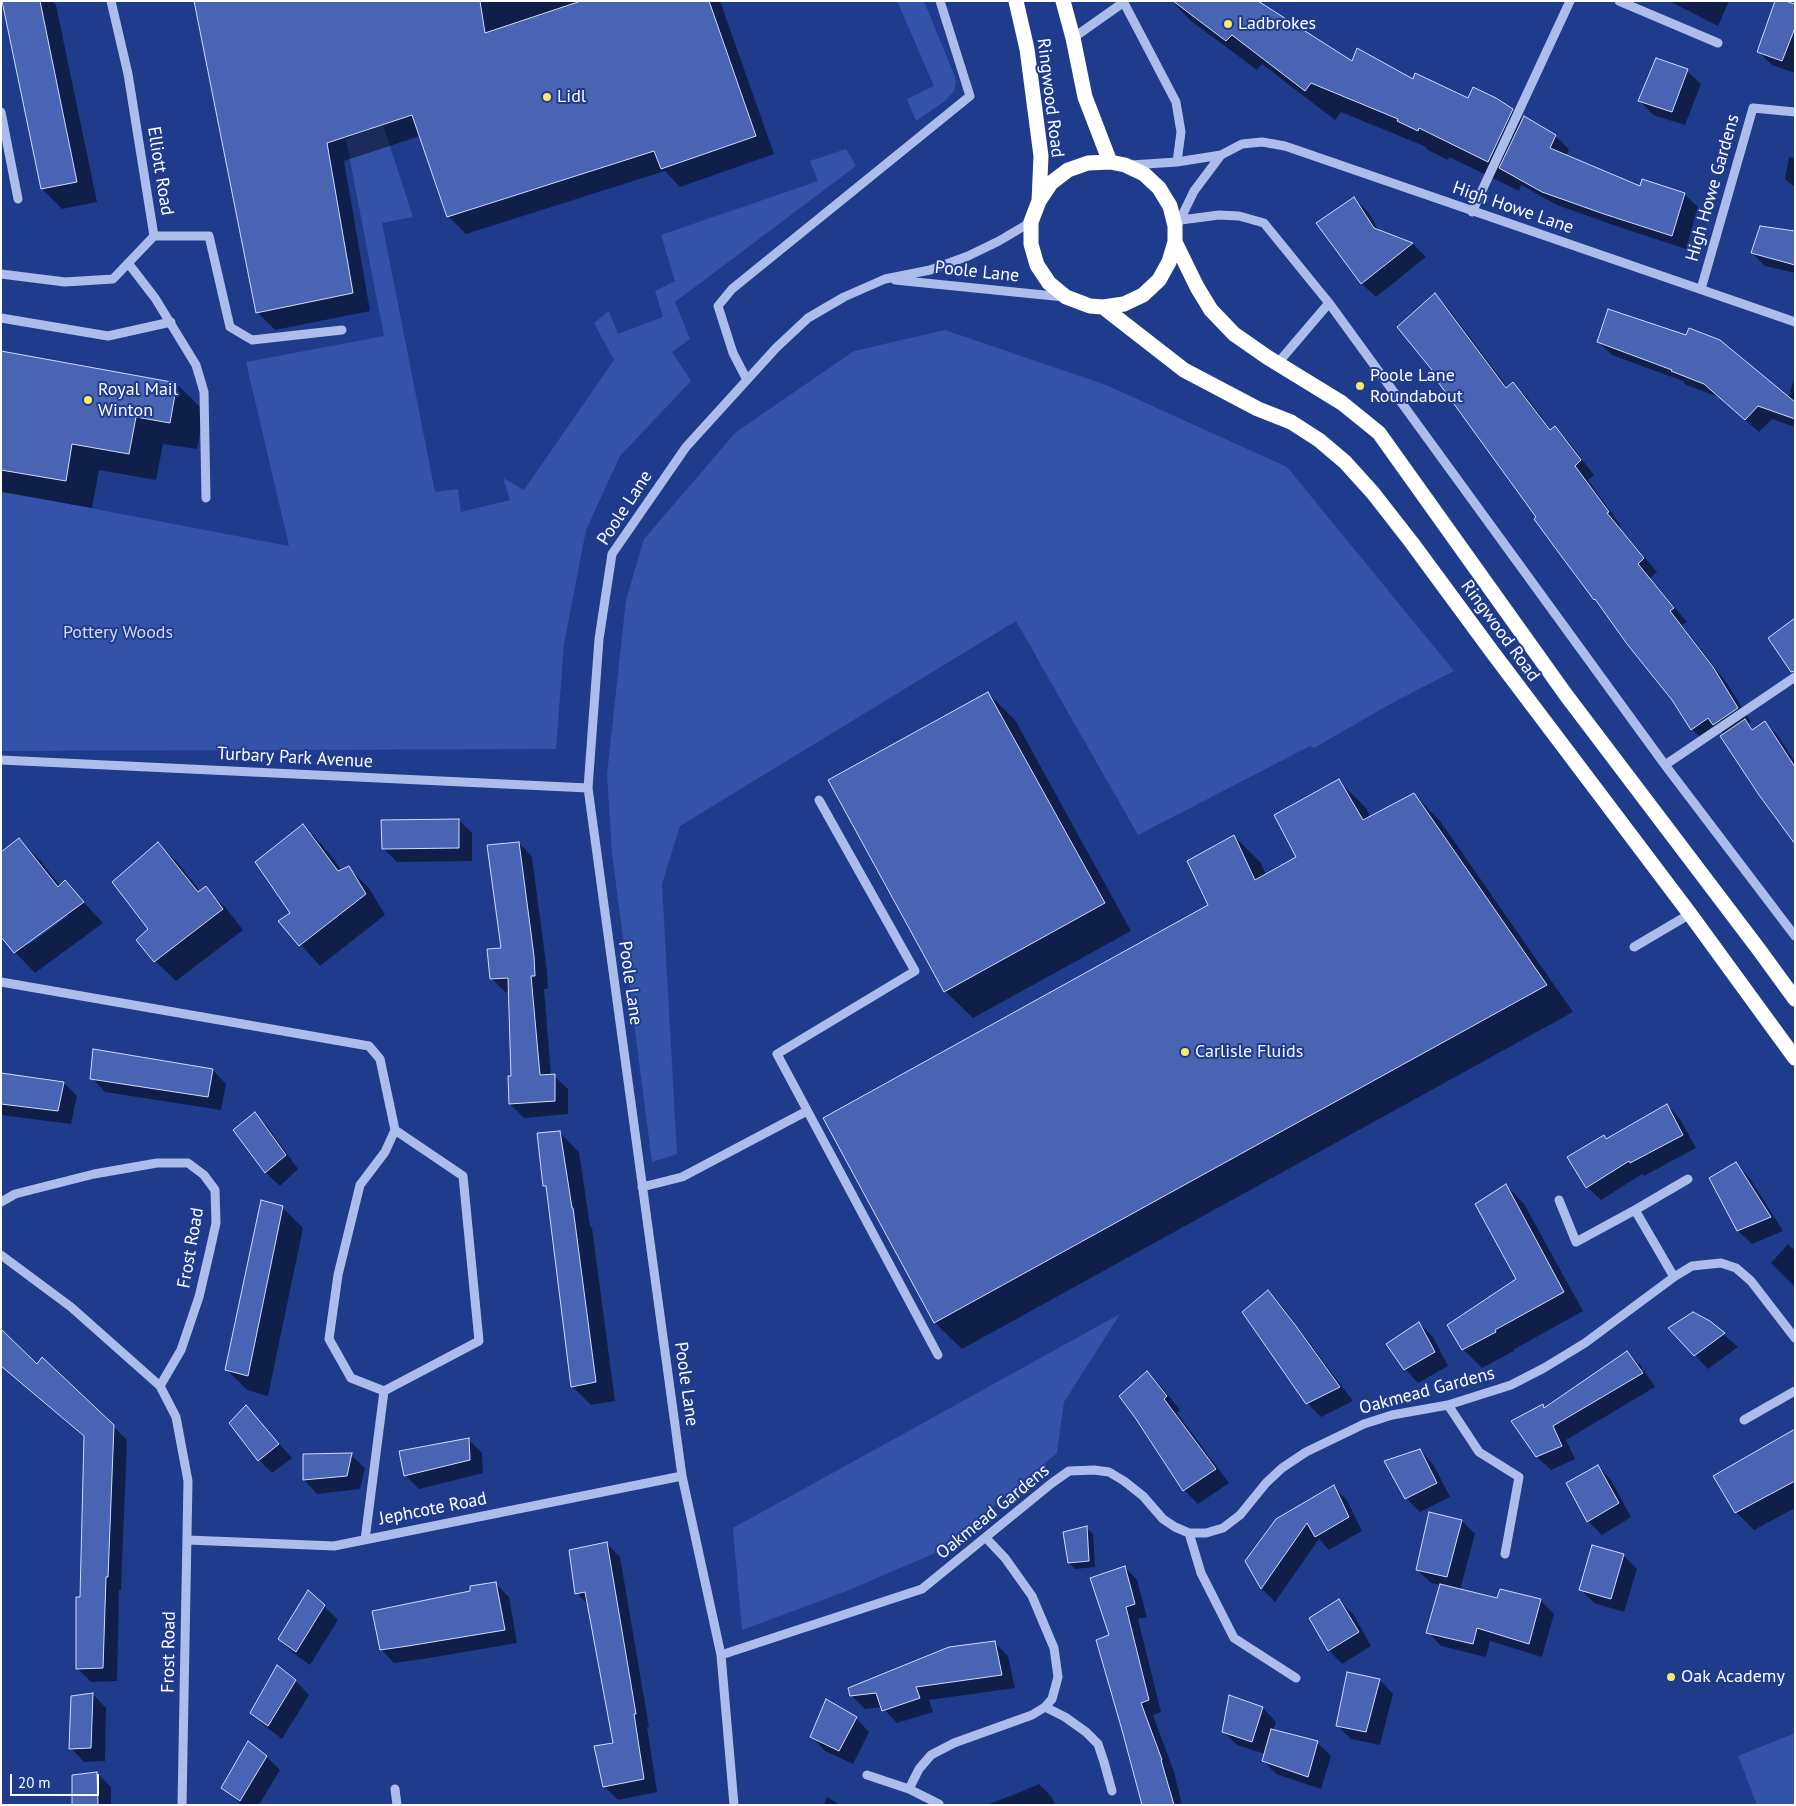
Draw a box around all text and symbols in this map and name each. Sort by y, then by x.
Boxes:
place label: Ladbrokes [1238,13,1316,35]
marker: Ladbrokes [1222,18,1234,30]
street label: Ringwood Road [1032,37,1068,159]
place label: Lidl [557,86,586,108]
marker: Lidl [541,91,553,103]
street label: High Howe Gardens [1682,112,1744,264]
street label: Elliott Road [142,125,178,217]
street label: High Howe Lane [1450,177,1576,239]
street label: Poole Lane [934,257,1020,287]
place label: Poole Lane Roundabout [1370,365,1463,408]
place label: Royal Mail Winton [98,379,178,422]
marker: Poole Lane Roundabout [1354,380,1366,392]
marker: Royal Mail Winton [82,394,94,406]
street label: Poole Lane [593,467,657,549]
street label: Ringwood Road [1456,576,1544,686]
park label: Pottery Woods [63,622,173,644]
street label: Turbary Park Avenue [217,743,373,773]
street label: Poole Lane [613,940,647,1026]
place label: Carlisle Fluids [1195,1041,1303,1063]
marker: Carlisle Fluids [1179,1046,1191,1058]
street label: Frost Road [173,1206,209,1290]
street label: Poole Lane [669,1341,703,1427]
street label: Oakmead Gardens [1357,1363,1497,1419]
street label: Oakmead Gardens [932,1460,1054,1564]
street label: Jephcote Road [377,1488,489,1530]
street label: Frost Road [157,1611,181,1693]
place label: Oak Academy [1681,1666,1785,1688]
marker: Oak Academy [1665,1671,1677,1683]
scale bar [12,1764,101,1796]
text: 20 m [18,1773,51,1792]

